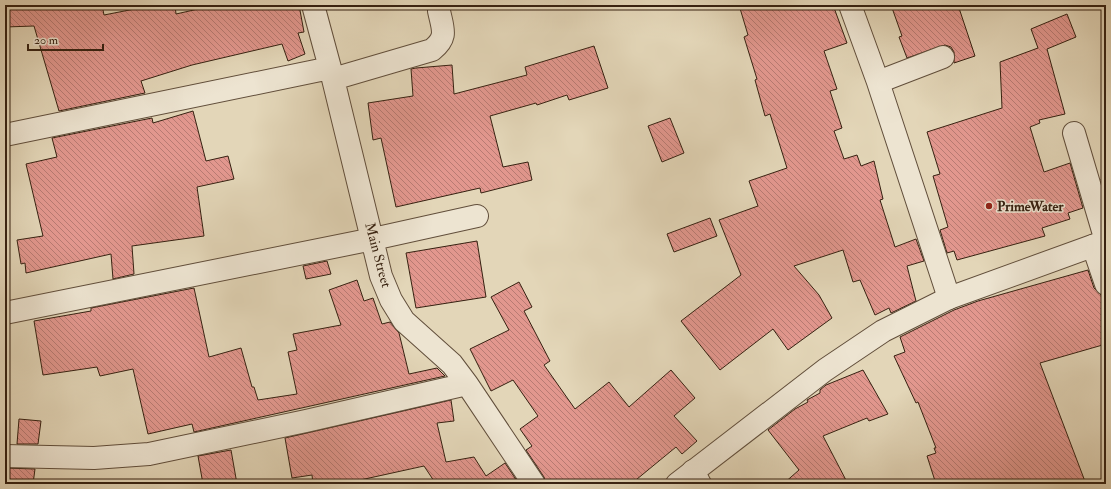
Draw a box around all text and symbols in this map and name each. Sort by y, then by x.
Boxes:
scale bar [28,26,103,52]
text: 20 m [34,33,59,48]
place label: PrimeWater [997,198,1064,215]
marker: PrimeWater [984,201,994,211]
street label: Main Street [361,221,395,290]

